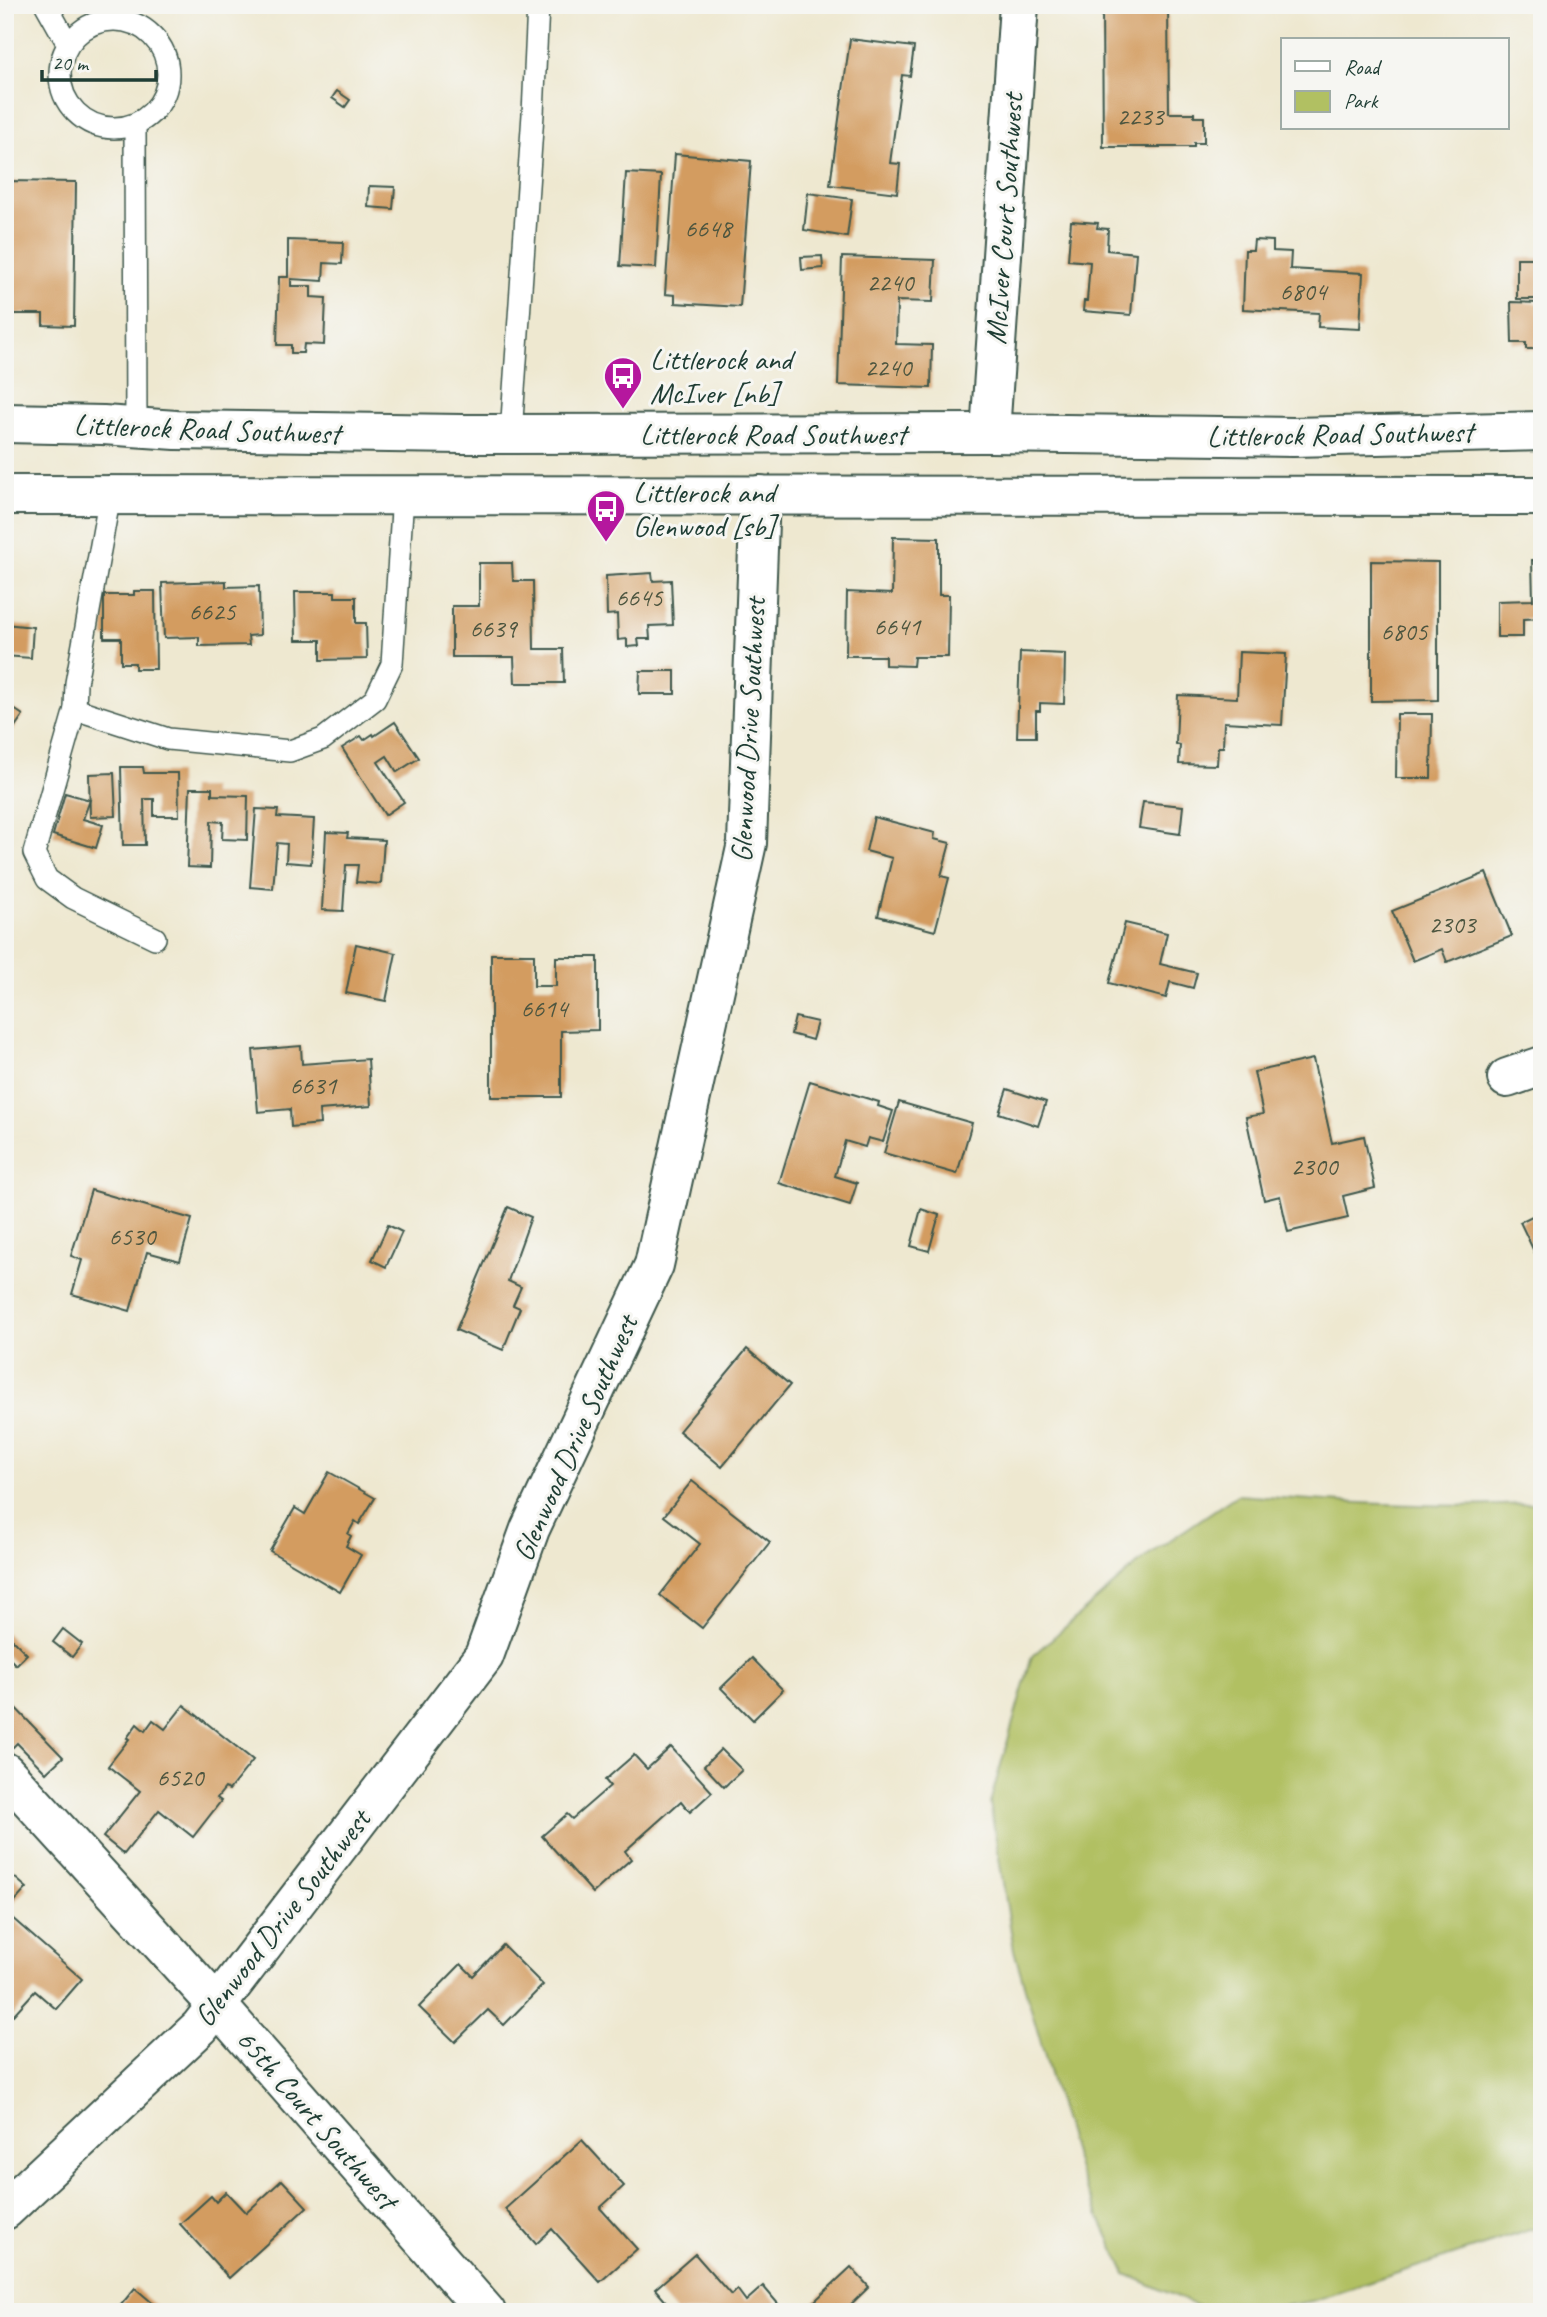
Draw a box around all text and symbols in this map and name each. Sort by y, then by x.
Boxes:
scale bar [42,38,156,82]
legend [1281,38,1508,130]
text: 20 m [52,50,90,76]
text: Road [1344,54,1383,80]
text: Park [1344,88,1379,114]
street label: McIver Court Southwest [976,89,1032,346]
house number: 2233 [1117,100,1166,133]
house number: 6648 [685,212,734,245]
house number: 2240 [867,266,916,299]
house number: 6804 [1280,275,1329,308]
place label: Littlerock and McIver [nb] [650,340,796,412]
house number: 2240 [865,351,914,384]
bus stop icon: Littlerock and McIver [nb] [602,355,644,410]
street label: Littlerock Road Southwest [73,405,345,453]
street label: Littlerock Road Southwest [1207,413,1477,455]
street label: Littlerock Road Southwest [640,415,910,453]
place label: Littlerock and Glenwood [sb] [633,473,780,545]
bus stop icon: Littlerock and Glenwood [sb] [585,488,627,543]
house number: 6645 [616,581,664,614]
street label: Glenwood Drive Southwest [722,594,774,863]
house number: 6625 [189,595,237,628]
house number: 6641 [874,610,922,643]
house number: 6639 [470,612,519,645]
house number: 6805 [1381,615,1429,648]
house number: 2303 [1429,908,1478,941]
house number: 6614 [521,992,570,1025]
house number: 6631 [290,1069,338,1102]
house number: 2300 [1291,1150,1340,1183]
house number: 6530 [109,1220,158,1253]
street label: Glenwood Drive Southwest [504,1306,647,1567]
house number: 6520 [157,1761,206,1794]
street label: Glenwood Drive Southwest [185,1800,380,2034]
street label: 65th Court Southwest [228,2021,408,2220]

